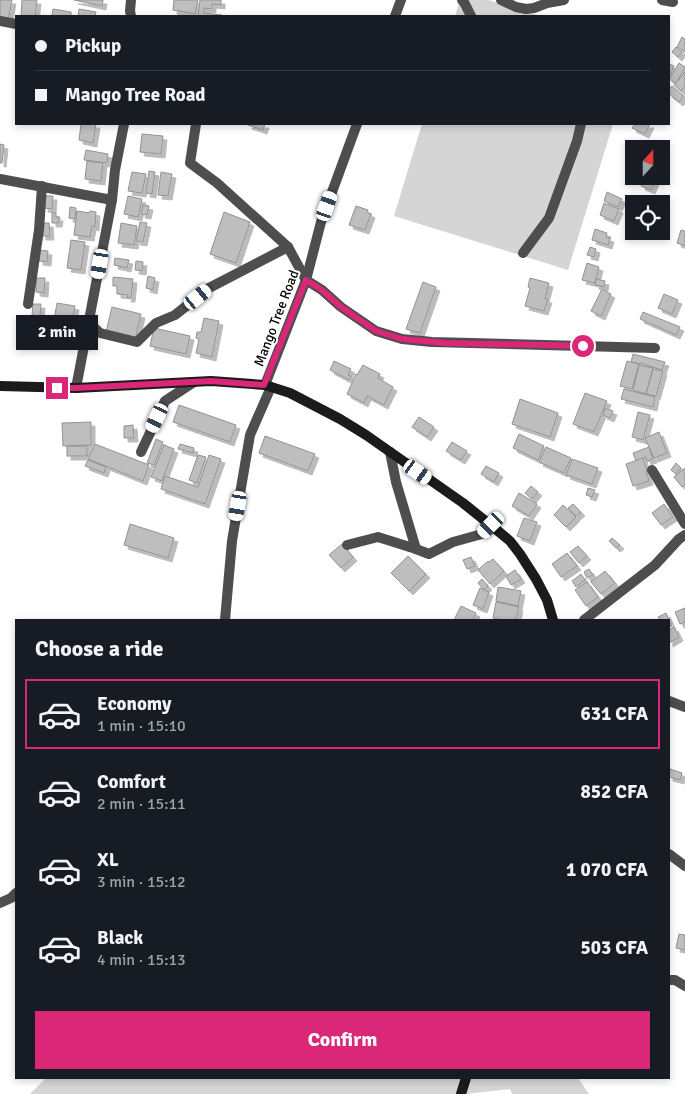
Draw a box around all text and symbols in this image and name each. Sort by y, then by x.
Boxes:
text: Pickup [65,34,121,58]
text: Mango Tree Road [65,83,206,107]
north arrow [625,140,670,185]
map controls [625,140,670,240]
car [315,189,338,223]
button: locate [625,195,670,240]
car [90,248,109,280]
street label: Mango Tree Road [250,268,303,369]
car [181,282,214,312]
callout: 2 min [16,316,98,350]
text: 2 min [38,322,76,342]
route start [572,335,594,357]
route end [46,377,68,399]
car [143,401,170,435]
car [401,457,434,487]
car [228,490,247,522]
car [475,509,506,541]
text: Choose a ride [35,635,163,662]
icon: car [37,692,82,737]
text: Economy [97,692,171,716]
text: 631 CFA [580,702,648,726]
text: 1 min · 15:10 [97,716,186,736]
icon: car [37,770,82,815]
text: Comfort [97,770,166,794]
text: 852 CFA [580,780,648,804]
text: 2 min · 15:11 [97,794,186,814]
icon: car [37,848,82,893]
text: XL [97,848,119,872]
text: 1 070 CFA [566,858,648,882]
text: 3 min · 15:12 [97,872,186,892]
icon: car [37,926,82,971]
text: Black [97,926,143,950]
text: 503 CFA [580,936,648,960]
text: 4 min · 15:13 [97,950,186,970]
button: Confirm [35,1011,650,1069]

